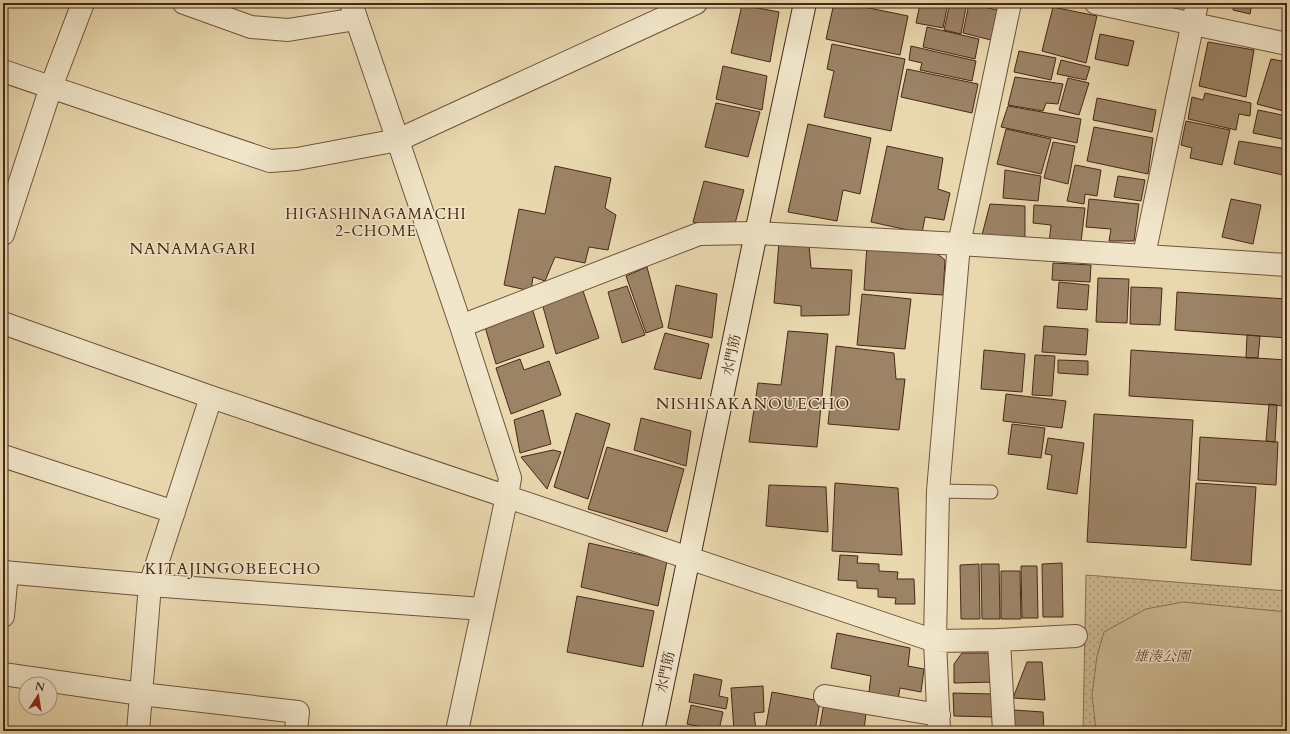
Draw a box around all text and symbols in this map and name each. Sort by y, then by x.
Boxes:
district label: HIGASHINAGAMACHI 2-CHOME [285,204,467,241]
district label: NANAMAGARI [129,238,257,260]
street label: 水門筋 [718,333,745,378]
district label: NISHISAKANOUECHO [656,393,850,415]
district label: KITAJINGOBEECHO [145,558,321,580]
park label: 雄湊公園 [1134,647,1192,666]
street label: 水門筋 [652,650,679,695]
north arrow [18,676,58,716]
text: N [34,678,47,695]

